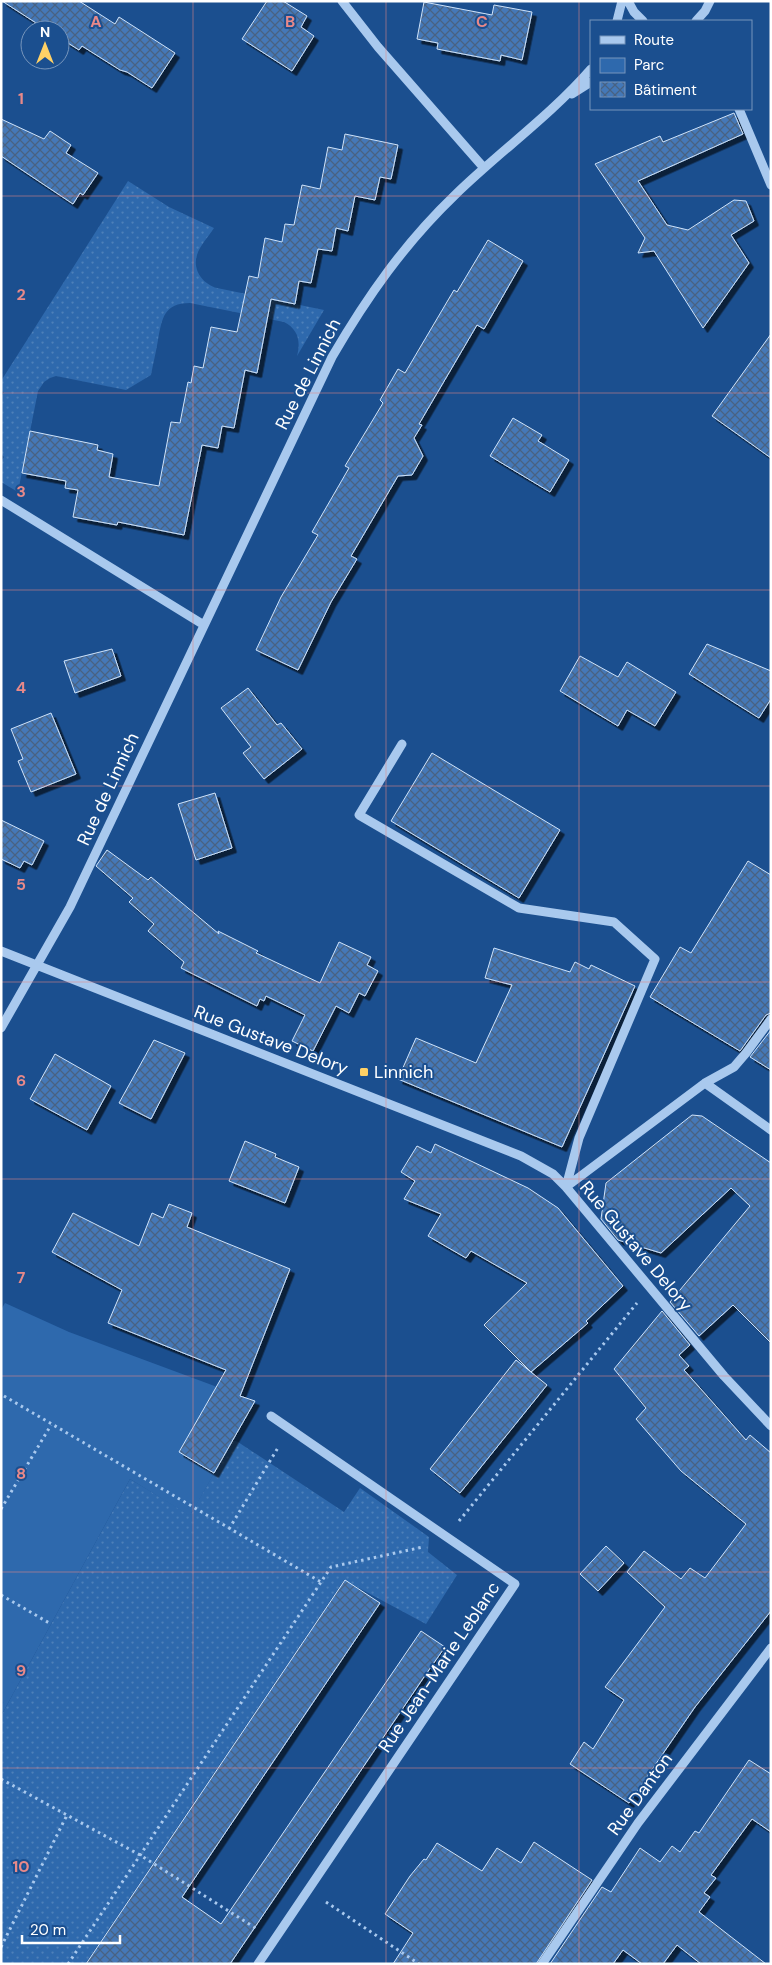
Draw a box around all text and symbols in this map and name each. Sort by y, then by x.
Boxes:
text: A [90,11,102,32]
text: B [285,11,295,32]
text: C [476,11,488,32]
north arrow [20,20,70,70]
legend [590,20,752,110]
text: N [40,23,50,41]
text: Route [634,30,674,50]
text: Parc [634,55,664,75]
text: Bâtiment [634,80,697,100]
text: 1 [18,88,24,109]
text: 2 [16,284,26,305]
street label: Rue de Linnich [270,314,346,434]
text: 3 [16,481,26,502]
text: 4 [16,677,26,698]
street label: Rue de Linnich [71,729,145,849]
text: 5 [16,874,26,895]
street label: Rue Gustave Delory [191,1000,351,1080]
place label: Linnich [374,1060,433,1084]
marker: Linnich [358,1066,370,1078]
text: 6 [16,1070,26,1091]
street label: Rue Gustave Delory [574,1176,698,1316]
text: 7 [17,1267,26,1288]
text: 8 [16,1463,26,1484]
street label: Rue Jean-Marie Leblanc [373,1577,505,1757]
text: 9 [16,1660,26,1681]
street label: Rue Danton [602,1748,678,1840]
text: 10 [12,1856,30,1877]
scale bar [22,1912,120,1944]
text: 20 m [30,1920,66,1940]

